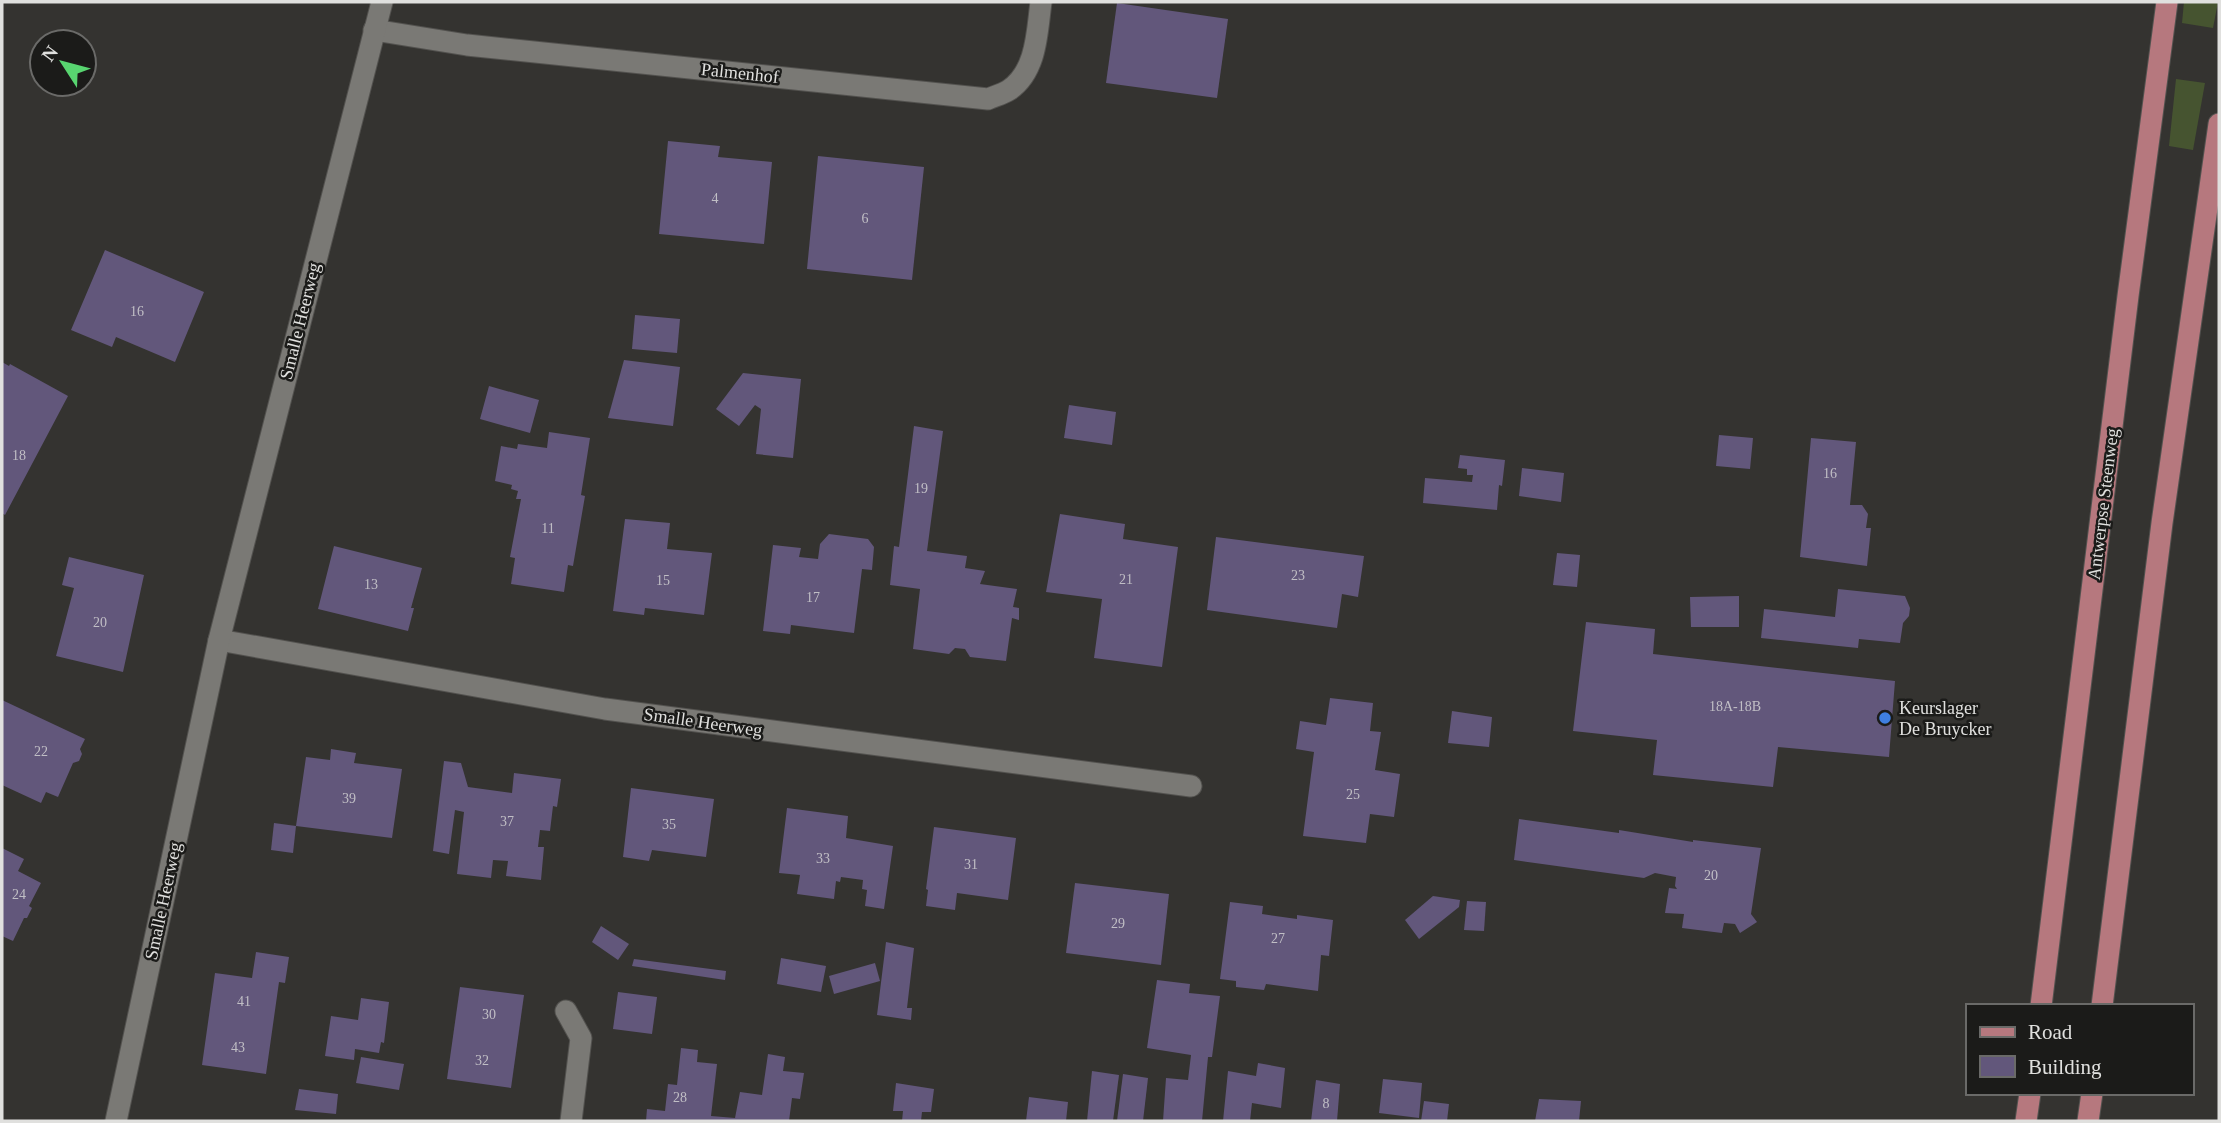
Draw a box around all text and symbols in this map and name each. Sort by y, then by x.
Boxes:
north arrow [28,28,98,98]
text: N [37,41,62,65]
street label: Palmenhof [700,59,780,87]
house number: 4 [712,191,719,206]
house number: 6 [862,211,869,226]
street label: Smalle Heerweg [276,261,324,381]
house number: 16 [130,304,144,319]
street label: Antwerpse Steenweg [2084,427,2122,581]
house number: 18 [12,448,26,463]
house number: 16 [1823,466,1837,481]
house number: 19 [914,481,928,496]
house number: 11 [541,521,555,536]
house number: 23 [1291,568,1305,583]
house number: 21 [1119,572,1133,587]
house number: 15 [656,573,670,588]
house number: 13 [364,577,378,592]
house number: 17 [806,590,820,605]
house number: 20 [93,615,107,630]
place label: Keurslager De Bruycker [1899,698,1991,739]
house number: 18A-18B [1709,699,1761,714]
street label: Smalle Heerweg [642,704,764,740]
marker: Keurslager De Bruycker [1877,710,1893,726]
house number: 22 [34,744,48,759]
house number: 25 [1346,787,1360,802]
house number: 39 [342,791,356,806]
house number: 37 [500,814,514,829]
house number: 35 [662,817,676,832]
street label: Smalle Heerweg [141,840,185,962]
house number: 33 [816,851,830,866]
house number: 31 [964,857,978,872]
house number: 20 [1704,868,1718,883]
house number: 24 [12,887,26,902]
house number: 29 [1111,916,1125,931]
house number: 27 [1271,931,1285,946]
house number: 41 [237,994,251,1009]
legend [1966,1004,2193,1095]
house number: 30 [482,1007,496,1022]
text: Road [2028,1020,2073,1044]
house number: 43 [231,1040,245,1055]
house number: 32 [475,1053,489,1068]
text: Building [2028,1055,2102,1079]
house number: 28 [673,1090,687,1105]
house number: 8 [1323,1096,1330,1111]

